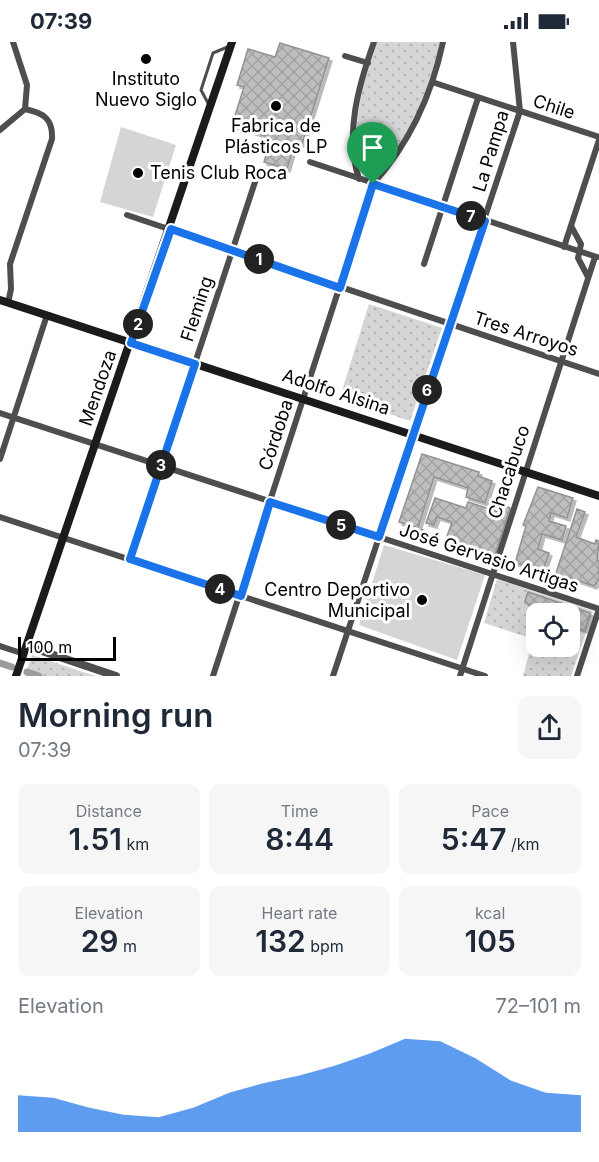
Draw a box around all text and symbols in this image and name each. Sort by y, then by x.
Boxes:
text: 07:39 [30,8,92,34]
marker: Instituto Nuevo Siglo [139,52,153,66]
place label: Instituto Nuevo Siglo [95,68,197,110]
street label: Chile [530,90,578,123]
marker: Fabrica de Plásticos LP [269,99,283,113]
street label: La Pampa [468,108,513,194]
place label: Fabrica de Plásticos LP [224,115,328,157]
pin [347,122,398,184]
icon: arrive [356,131,389,164]
place label: Tenis Club Roca [150,162,287,183]
marker: Tenis Club Roca [131,166,145,180]
pin: 7 [456,201,486,231]
text: 7 [466,206,476,226]
pin: 1 [244,244,274,274]
text: 1 [256,249,262,269]
street label: Fleming [176,274,217,344]
street label: Tres Arroyos [471,307,581,360]
pin: 2 [123,309,153,339]
text: 2 [133,314,143,334]
street label: Mendoza [75,347,120,429]
street label: Adolfo Alsina [280,364,393,419]
pin: 6 [412,375,442,405]
text: 6 [422,380,432,400]
street label: Córdoba [254,397,297,473]
street label: Chacabuco [484,422,534,521]
pin: 3 [146,450,176,480]
text: 3 [156,455,166,475]
pin: 5 [326,510,356,540]
text: 5 [336,515,346,535]
street label: José Gervasio Artigas [397,519,581,596]
pin: 4 [205,574,235,604]
text: 4 [215,579,225,599]
place label: Centro Deportivo Municipal [264,579,410,621]
marker: Centro Deportivo Municipal [415,593,429,607]
map controls [526,603,580,657]
button: locate [526,603,580,657]
scale bar [18,634,116,662]
text: 100 m [27,637,72,657]
text: Morning run [18,695,213,735]
button: share [518,696,581,759]
text: 07:39 [18,738,71,762]
text: Distance [76,801,142,821]
text: Time [281,801,318,821]
text: Pace [471,801,509,821]
text: 1.51 [68,821,122,857]
text: 8:44 [265,821,334,857]
text: 5:47 [441,821,506,857]
text: km [122,834,149,854]
text: /km [506,834,540,854]
text: Elevation [75,903,143,923]
text: Heart rate [262,903,337,923]
text: kcal [475,903,505,923]
text: 29 [81,923,119,959]
text: 132 [255,923,306,959]
text: 105 [464,923,516,959]
text: m [119,936,137,956]
text: bpm [306,936,344,956]
text: Elevation [18,994,104,1018]
text: 72–101 m [495,994,581,1018]

